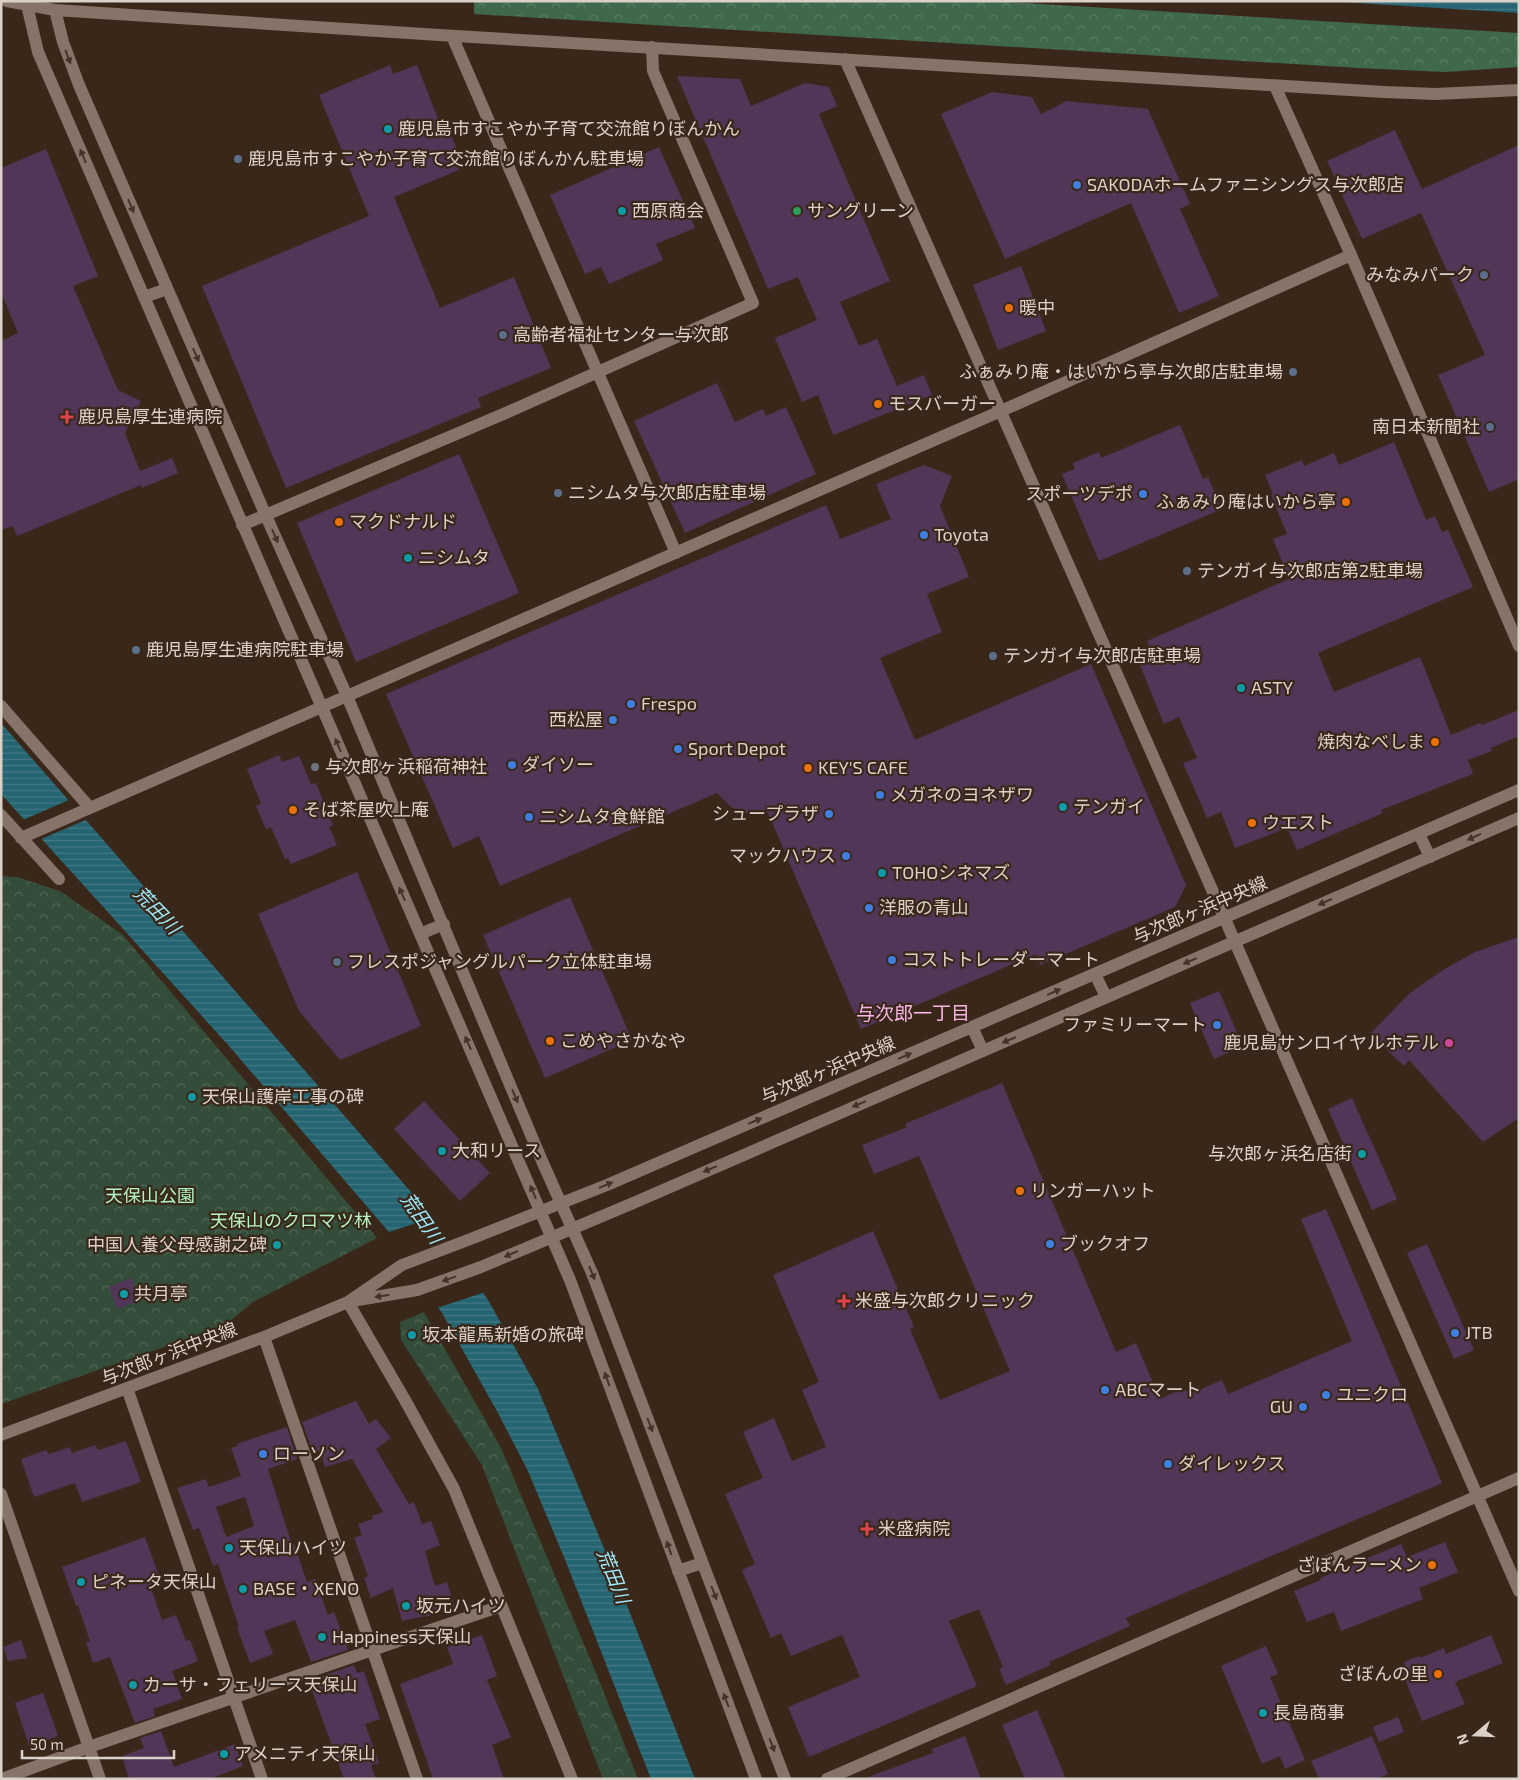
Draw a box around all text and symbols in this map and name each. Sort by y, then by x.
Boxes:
one-way arrow [65,49,72,64]
place label: 鹿児島市すこやか子育て交流館りぼんかん [398,117,740,139]
marker: 鹿児島市すこやか子育て交流館りぼんかん [382,123,394,135]
place label: 鹿児島市すこやか子育て交流館りぼんかん駐車場 [248,147,644,169]
one-way arrow [78,149,86,163]
marker: 鹿児島市すこやか子育て交流館りぼんかん駐車場 [232,153,244,165]
place label: SAKODAホームファニシングス与次郎店 [1087,173,1404,195]
marker: SAKODAホームファニシングス与次郎店 [1071,179,1083,191]
one-way arrow [128,199,136,213]
place label: 西原商会 [632,199,704,221]
place label: サングリーン [807,199,914,221]
marker: 西原商会 [616,205,628,217]
marker: サングリーン [791,205,803,217]
place label: みなみパーク [1366,263,1474,285]
marker: みなみパーク [1478,269,1490,281]
place label: 暖中 [1019,296,1055,318]
marker: 暖中 [1003,302,1015,314]
place label: 高齢者福祉センター与次郎 [513,323,729,345]
marker: 高齢者福祉センター与次郎 [497,329,509,341]
one-way arrow [193,348,201,362]
place label: ふぁみり庵・はいから亭与次郎店駐車場 [959,360,1283,382]
marker: ふぁみり庵・はいから亭与次郎店駐車場 [1287,366,1299,378]
place label: モスバーガー [888,392,996,414]
marker: モスバーガー [872,398,884,410]
place label: 鹿児島厚生連病院 [78,405,222,427]
marker: 鹿児島厚生連病院 [60,410,74,424]
place label: 南日本新聞社 [1372,415,1480,437]
marker: 南日本新聞社 [1484,421,1496,433]
place label: ニシムタ与次郎店駐車場 [568,481,766,503]
place label: スポーツデポ [1025,482,1133,504]
marker: ニシムタ与次郎店駐車場 [552,487,564,499]
marker: スポーツデポ [1137,488,1149,500]
place label: ふぁみり庵はいから亭 [1156,490,1336,512]
marker: ふぁみり庵はいから亭 [1340,496,1352,508]
place label: マクドナルド [349,510,457,532]
marker: マクドナルド [333,516,345,528]
place label: Toyota [934,523,989,545]
one-way arrow [272,529,280,543]
marker: Toyota [918,529,930,541]
place label: ニシムタ [418,546,490,568]
marker: ニシムタ [402,552,414,564]
place label: テンガイ与次郎店第2駐車場 [1197,559,1423,581]
marker: テンガイ与次郎店第2駐車場 [1181,565,1193,577]
place label: 鹿児島厚生連病院駐車場 [146,638,344,660]
marker: 鹿児島厚生連病院駐車場 [130,644,142,656]
place label: テンガイ与次郎店駐車場 [1003,644,1201,666]
marker: テンガイ与次郎店駐車場 [987,650,999,662]
place label: ASTY [1251,676,1294,698]
marker: ASTY [1235,682,1247,694]
place label: Frespo [641,692,697,714]
marker: Frespo [625,698,637,710]
place label: 西松屋 [549,708,603,730]
marker: 西松屋 [607,714,619,726]
place label: 焼肉なべしま [1317,730,1425,752]
marker: 焼肉なべしま [1429,736,1441,748]
place label: Sport Depot [688,737,786,759]
one-way arrow [334,738,342,752]
marker: Sport Depot [672,743,684,755]
place label: ダイソー [522,753,594,775]
place label: 与次郎ヶ浜稲荷神社 [325,755,487,777]
place label: KEY'S CAFE [818,756,908,778]
marker: ダイソー [506,759,518,771]
marker: 与次郎ヶ浜稲荷神社 [309,761,321,773]
marker: KEY'S CAFE [802,762,814,774]
place label: メガネのヨネザワ [890,783,1034,805]
marker: メガネのヨネザワ [874,789,886,801]
place label: テンガイ [1073,795,1145,817]
place label: そば茶屋吹上庵 [303,798,429,820]
marker: テンガイ [1057,801,1069,813]
place label: シュープラザ [712,802,819,824]
marker: そば茶屋吹上庵 [287,804,299,816]
place label: ニシムタ食鮮館 [539,805,665,827]
marker: シュープラザ [823,808,835,820]
marker: ニシムタ食鮮館 [523,811,535,823]
place label: ウエスト [1262,811,1334,833]
marker: ウエスト [1246,817,1258,829]
one-way arrow [1467,834,1481,842]
place label: マックハウス [729,844,836,866]
marker: マックハウス [840,850,852,862]
place label: TOHOシネマズ [892,861,1010,883]
marker: TOHOシネマズ [876,867,888,879]
street label: 与次郎ヶ浜中央線 [1129,871,1270,947]
water label: 荒田川 [129,881,187,940]
one-way arrow [398,887,406,901]
place label: 洋服の青山 [879,896,969,918]
one-way arrow [1318,899,1332,907]
marker: 洋服の青山 [863,902,875,914]
place label: コストトレーダーマート [902,948,1100,970]
place label: フレスポジャングルパーク立体駐車場 [347,950,652,972]
marker: コストトレーダーマート [886,954,898,966]
marker: フレスポジャングルパーク立体駐車場 [331,956,343,968]
one-way arrow [1183,957,1197,965]
one-way arrow [1047,987,1061,995]
district label: 与次郎一丁目 [856,1001,970,1024]
place label: ファミリーマート [1063,1013,1207,1035]
marker: ファミリーマート [1211,1019,1223,1031]
place label: こめやさかなや [560,1029,686,1051]
street label: 与次郎ヶ浜中央線 [757,1031,898,1107]
place label: 鹿児島サンロイヤルホテル [1224,1031,1439,1053]
marker: こめやさかなや [544,1035,556,1047]
one-way arrow [463,1036,471,1050]
one-way arrow [1002,1036,1016,1044]
marker: 鹿児島サンロイヤルホテル [1443,1037,1455,1049]
one-way arrow [898,1052,912,1060]
place label: 天保山護岸工事の碑 [202,1085,364,1107]
one-way arrow [512,1089,520,1103]
marker: 天保山護岸工事の碑 [186,1091,198,1103]
one-way arrow [852,1101,866,1109]
one-way arrow [748,1116,762,1124]
place label: 大和リース [452,1139,541,1161]
place label: 与次郎ヶ浜名店街 [1208,1142,1352,1164]
marker: 大和リース [436,1145,448,1157]
marker: 与次郎ヶ浜名店街 [1356,1148,1368,1160]
one-way arrow [703,1166,717,1174]
place label: リンガーハット [1030,1179,1156,1201]
one-way arrow [599,1180,613,1188]
park label: 天保山公園 [105,1184,195,1206]
one-way arrow [528,1185,536,1199]
marker: リンガーハット [1014,1185,1026,1197]
water label: 荒田川 [397,1188,449,1249]
park label: 天保山のクロマツ林 [210,1209,372,1231]
place label: ブックオフ [1060,1232,1150,1254]
place label: 中国人養父母感謝之碑 [87,1233,267,1255]
marker: ブックオフ [1044,1238,1056,1250]
marker: 中国人養父母感謝之碑 [271,1239,283,1251]
one-way arrow [503,1250,518,1258]
one-way arrow [588,1266,596,1281]
one-way arrow [441,1275,456,1283]
place label: 共月亭 [134,1282,188,1304]
marker: 共月亭 [118,1288,130,1300]
place label: 米盛与次郎クリニック [855,1289,1035,1311]
one-way arrow [374,1292,390,1300]
marker: 米盛与次郎クリニック [837,1294,851,1308]
street label: 与次郎ヶ浜中央線 [97,1317,240,1389]
place label: JTB [1465,1321,1493,1343]
place label: 坂本龍馬新婚の旅碑 [422,1323,584,1345]
marker: JTB [1449,1327,1461,1339]
marker: 坂本龍馬新婚の旅碑 [406,1329,418,1341]
one-way arrow [602,1372,610,1387]
place label: ABCマート [1115,1378,1202,1400]
place label: ユニクロ [1336,1383,1408,1405]
marker: ABCマート [1099,1384,1111,1396]
marker: ユニクロ [1320,1389,1332,1401]
place label: GU [1270,1395,1293,1417]
marker: GU [1297,1401,1309,1413]
one-way arrow [646,1418,654,1433]
place label: ローソン [273,1442,345,1464]
marker: ローソン [257,1448,269,1460]
place label: ダイレックス [1178,1452,1285,1474]
marker: ダイレックス [1162,1458,1174,1470]
place label: 米盛病院 [878,1517,950,1539]
marker: 米盛病院 [860,1522,874,1536]
place label: 天保山ハイツ [239,1536,347,1558]
one-way arrow [665,1540,673,1555]
marker: 天保山ハイツ [223,1542,235,1554]
water label: 荒田川 [593,1545,637,1608]
place label: ざぼんラーメン [1297,1553,1422,1575]
marker: ざぼんラーメン [1426,1559,1438,1571]
place label: ピネータ天保山 [91,1570,217,1592]
marker: ピネータ天保山 [75,1576,87,1588]
place label: BASE・XENO [253,1577,359,1599]
marker: BASE・XENO [237,1583,249,1595]
one-way arrow [710,1586,718,1601]
place label: 坂元ハイツ [416,1594,506,1616]
marker: 坂元ハイツ [400,1600,412,1612]
place label: Happiness天保山 [332,1625,472,1647]
marker: Happiness天保山 [316,1631,328,1643]
place label: ざぼんの里 [1338,1662,1428,1684]
marker: ざぼんの里 [1432,1668,1444,1680]
place label: カーサ・フェリース天保山 [143,1673,358,1695]
marker: カーサ・フェリース天保山 [127,1679,139,1691]
one-way arrow [722,1693,729,1708]
place label: 長島商事 [1273,1701,1345,1723]
marker: 長島商事 [1257,1707,1269,1719]
north arrow [1450,1710,1500,1760]
scale bar [22,1728,175,1760]
text: N [1453,1732,1472,1747]
text: 50 m [30,1735,64,1753]
one-way arrow [768,1738,776,1753]
place label: アメニティ天保山 [234,1742,376,1764]
marker: アメニティ天保山 [218,1748,230,1760]

